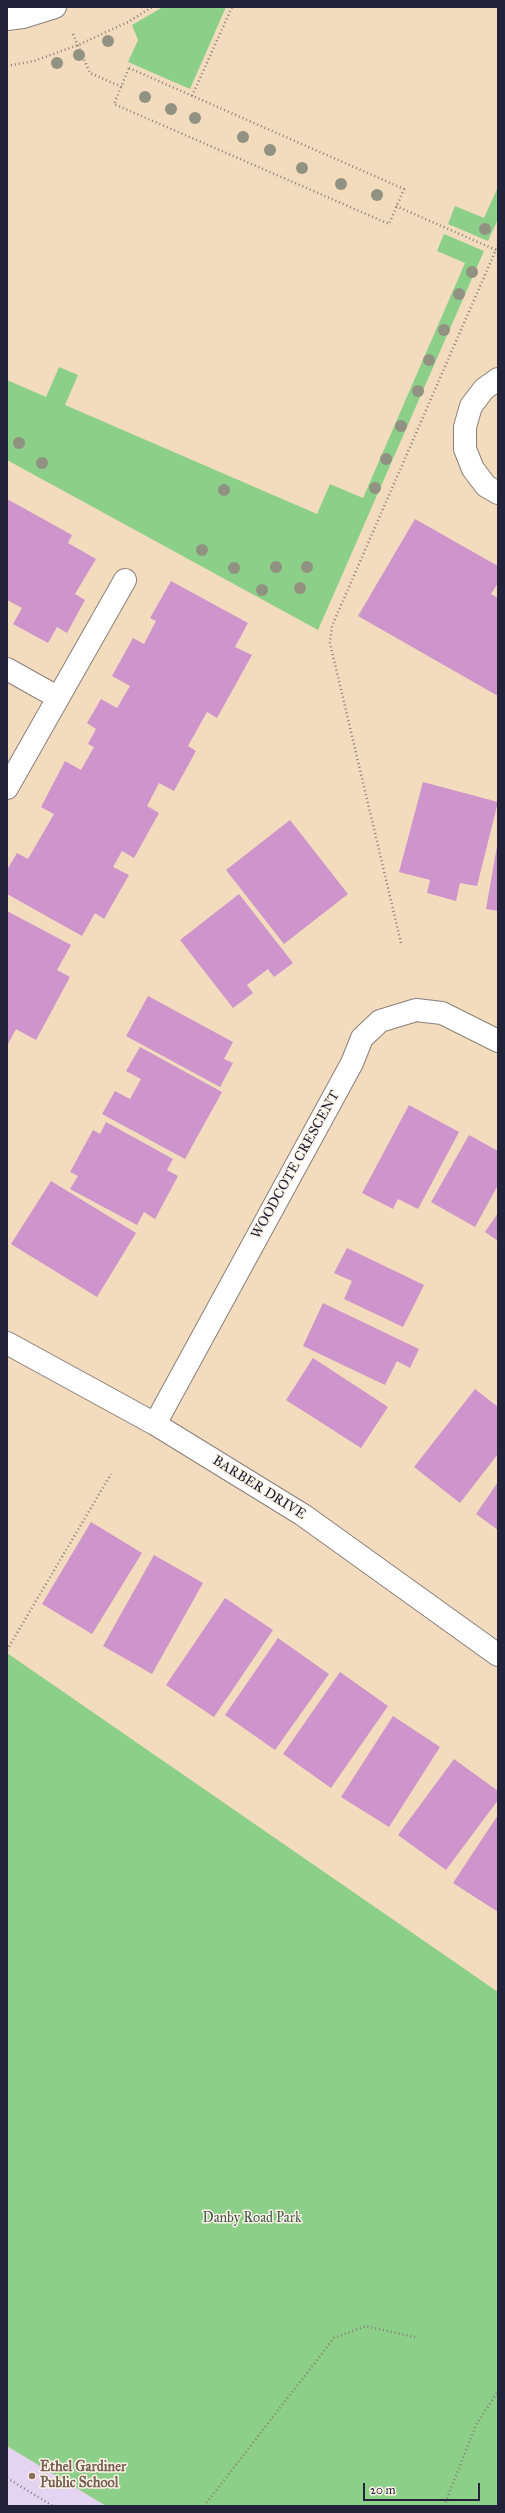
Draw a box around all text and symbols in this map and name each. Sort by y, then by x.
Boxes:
street label: WOODCOTE CRESCENT [248,1088,344,1242]
street label: BARBER DRIVE [209,1453,309,1523]
park label: Danby Road Park [203,2211,301,2227]
place label: Ethel Gardiner Public School [40,2460,126,2492]
marker: Ethel Gardiner Public School [27,2471,37,2481]
scale bar [365,2475,482,2501]
text: 20 m [370,2483,396,2497]

